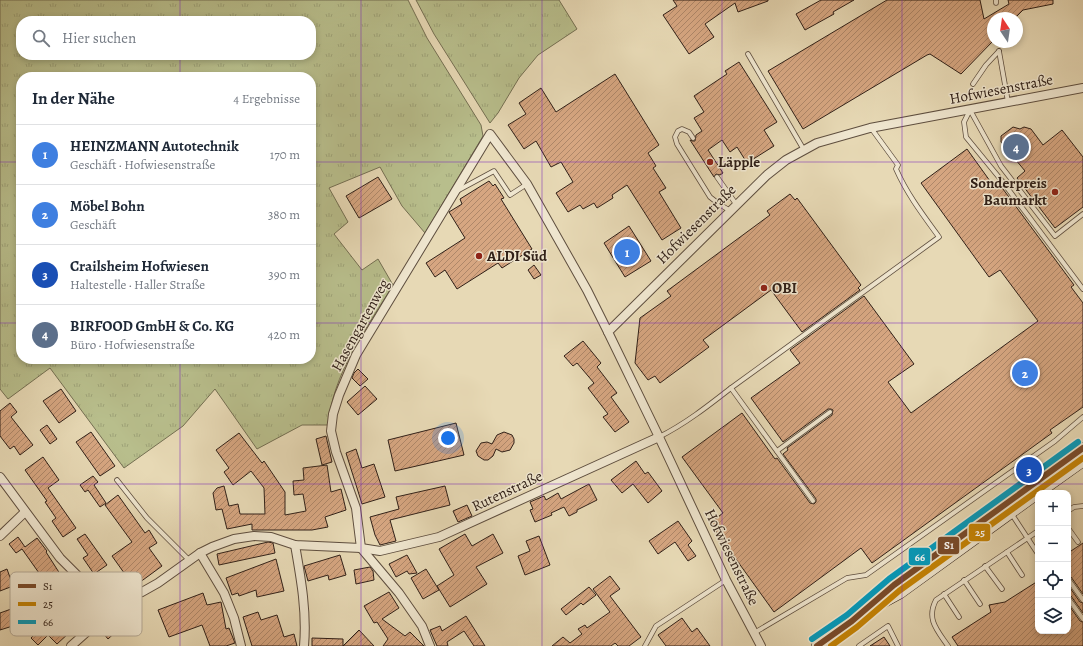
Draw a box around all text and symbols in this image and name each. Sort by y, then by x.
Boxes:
north arrow [987,12,1023,48]
search box [16,16,316,60]
icon: search [30,27,52,49]
text: Hier suchen [62,28,136,48]
street label: Hofwiesenstraße [948,69,1055,109]
text: In der Nähe [32,87,115,110]
text: 4 Ergebnisse [233,90,300,107]
pin: 4 [1003,132,1029,162]
text: HEINZMANN Autotechnik [70,136,239,156]
text: 1 [43,146,47,163]
text: 170 m [270,146,300,163]
place label: Läpple [718,152,760,172]
text: Geschäft · Hofwiesenstraße [70,156,215,173]
marker: Läpple [705,157,715,167]
place label: Sonderpreis Baumarkt [970,173,1047,210]
street label: Hofwiesenstraße [652,180,740,268]
marker: Sonderpreis Baumarkt [1050,187,1060,197]
text: Möbel Bohn [70,196,145,216]
text: 2 [42,206,48,223]
text: 380 m [268,206,300,223]
text: Geschäft [70,216,116,233]
pin: 1 [614,237,640,267]
place label: ALDI Süd [486,246,548,266]
marker: ALDI Süd [474,251,484,261]
text: Crailsheim Hofwiesen [70,256,209,276]
text: 3 [42,266,48,283]
text: 390 m [268,266,300,283]
street label: Hasengartenweg [326,275,394,375]
text: Haltestelle · Haller Straße [70,276,205,293]
place label: OBI [772,278,797,298]
marker: OBI [759,283,769,293]
text: BIRFOOD GmbH & Co. KG [70,316,234,336]
text: 4 [42,326,48,343]
text: 420 m [268,326,300,343]
text: Büro · Hofwiesenstraße [70,336,195,353]
pin: 2 [1012,358,1038,388]
your location [438,428,458,448]
pin: 3 [1016,455,1042,485]
street label: Rutenstraße [468,466,546,516]
map controls [1035,490,1071,634]
button: + [1035,490,1071,526]
street label: Hofwiesenstraße [700,505,764,609]
line badge: 25 [968,523,991,542]
text: 25 [975,525,985,540]
button: − [1035,526,1071,562]
line badge: S1 [937,536,960,555]
text: S1 [944,538,954,553]
line badge: 66 [908,547,931,566]
text: 66 [915,550,925,565]
button: locate [1035,562,1071,598]
legend [10,572,142,636]
text: S1 [43,579,53,594]
text: 25 [43,597,53,612]
button: layers [1035,598,1071,634]
text: 66 [43,615,53,630]

